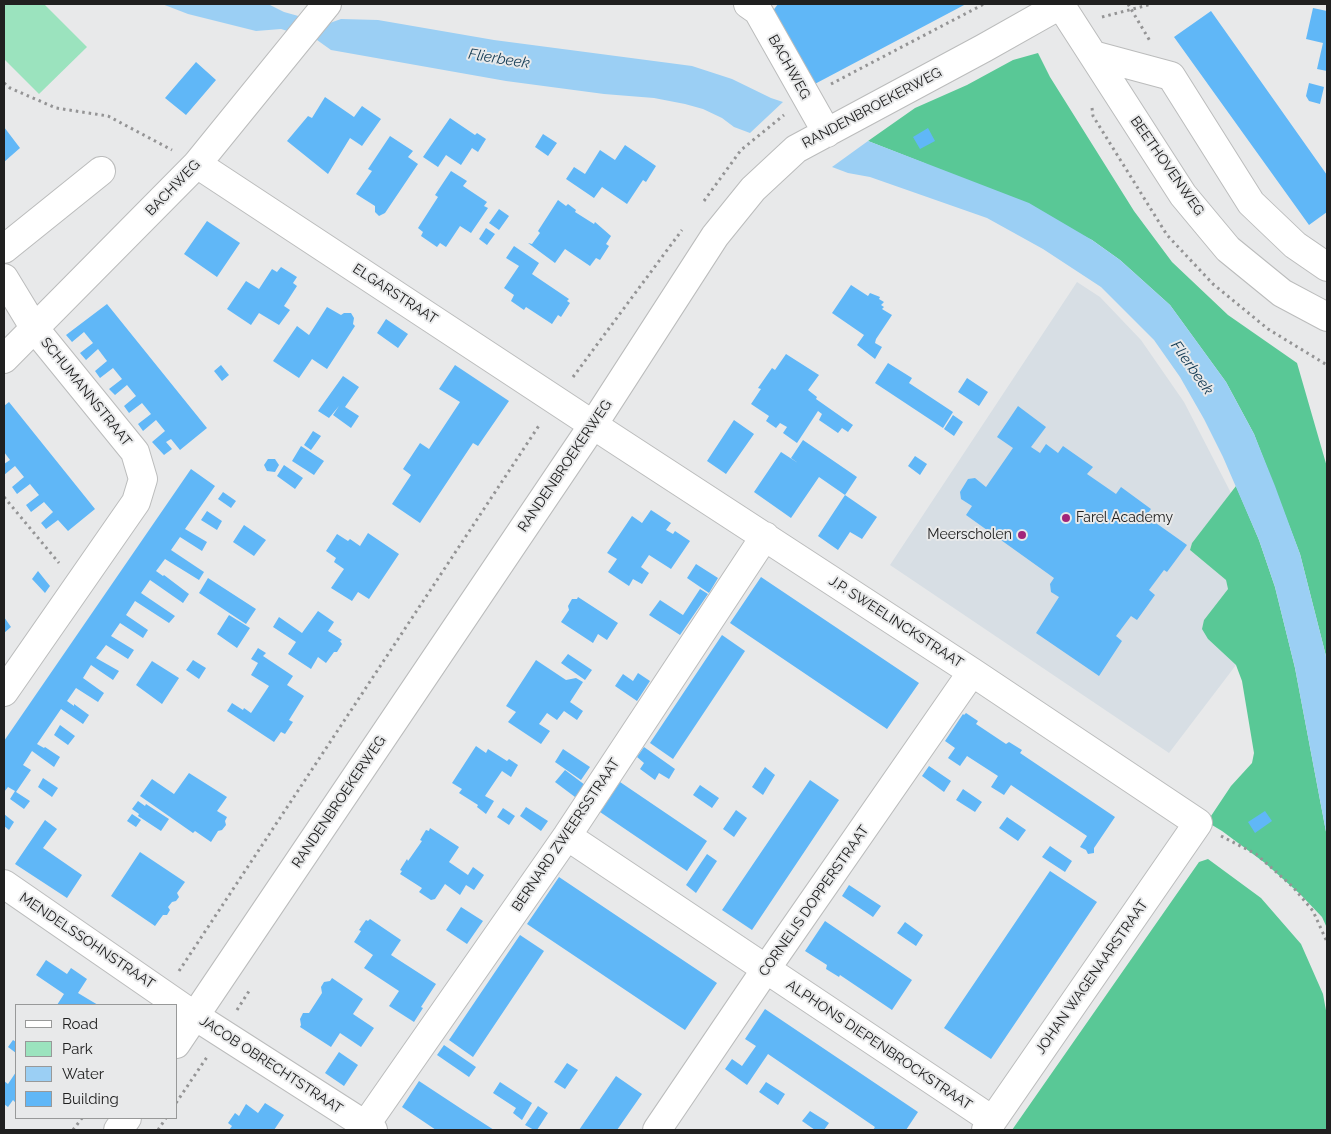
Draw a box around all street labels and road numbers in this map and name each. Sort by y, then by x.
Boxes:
street label: BACHWEG [764,32,814,102]
street label: RANDENBROEKERWEG [799,64,945,152]
street label: BEETHOVENWEG [1127,113,1207,219]
street label: BACHWEG [142,157,204,219]
street label: ELGARSTRAAT [350,260,440,328]
street label: SCHUMANNSTRAAT [37,334,135,450]
street label: RANDENBROEKERWEG [515,397,615,535]
street label: J.P. SWEELINCKSTRAAT [826,572,966,672]
street label: RANDENBROEKERWEG [289,733,389,871]
street label: BERNARD ZWEERSSTRAAT [508,755,624,915]
street label: CORNELIS DOPPERSTRAAT [755,822,873,980]
street label: MENDELSSOHNSTRAAT [16,889,158,993]
street label: JOHAN WAGENAARSTRAAT [1032,897,1152,1057]
street label: ALPHONS DIEPENBROCKSTRAAT [783,976,975,1114]
street label: JACOB OBRECHTSTRAAT [196,1012,346,1118]

